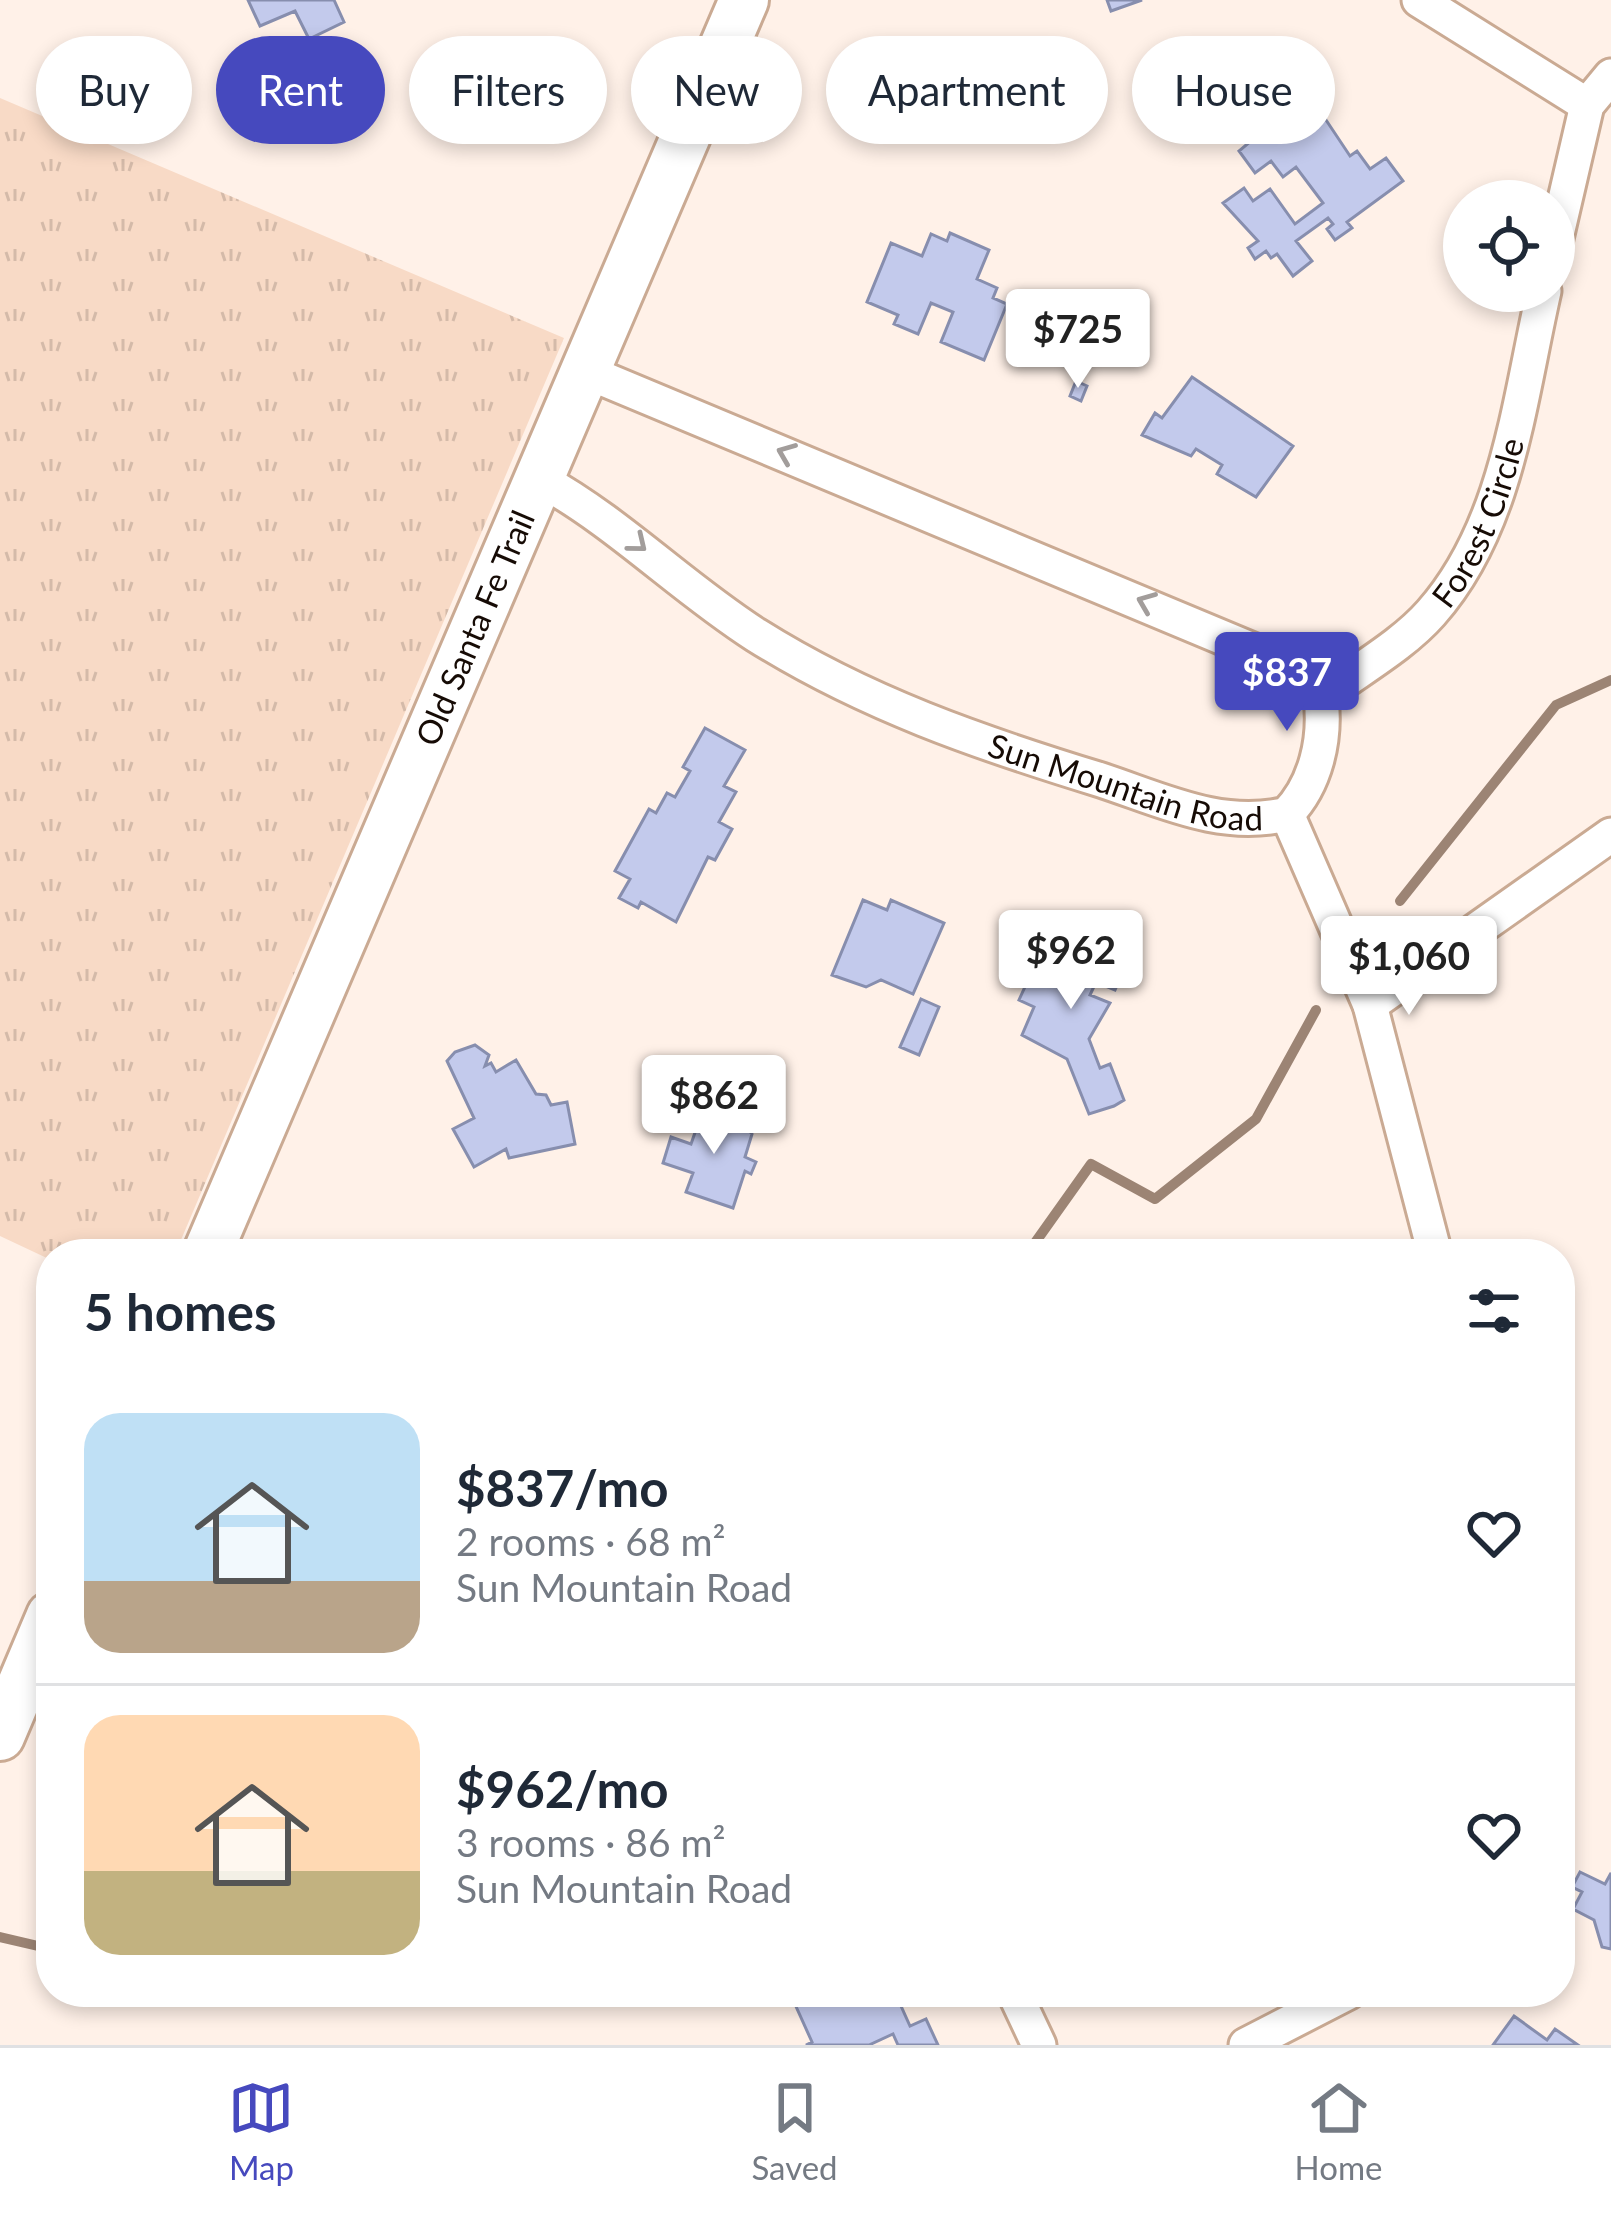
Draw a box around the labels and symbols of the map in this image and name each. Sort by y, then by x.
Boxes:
pin: $725 [1007,289,1149,391]
street label: Forest Circle [1423,433,1531,615]
one-way arrow [776,443,797,467]
street label: Old Santa Fe Trail [406,504,542,751]
one-way arrow [624,530,646,552]
one-way arrow [1137,592,1158,616]
pin: $837 [1216,632,1358,734]
street label: Sun Mountain Road [984,724,1263,838]
pin: $962 [1000,910,1142,1012]
pin: $1,060 [1311,916,1507,1018]
pin: $862 [643,1055,785,1157]

